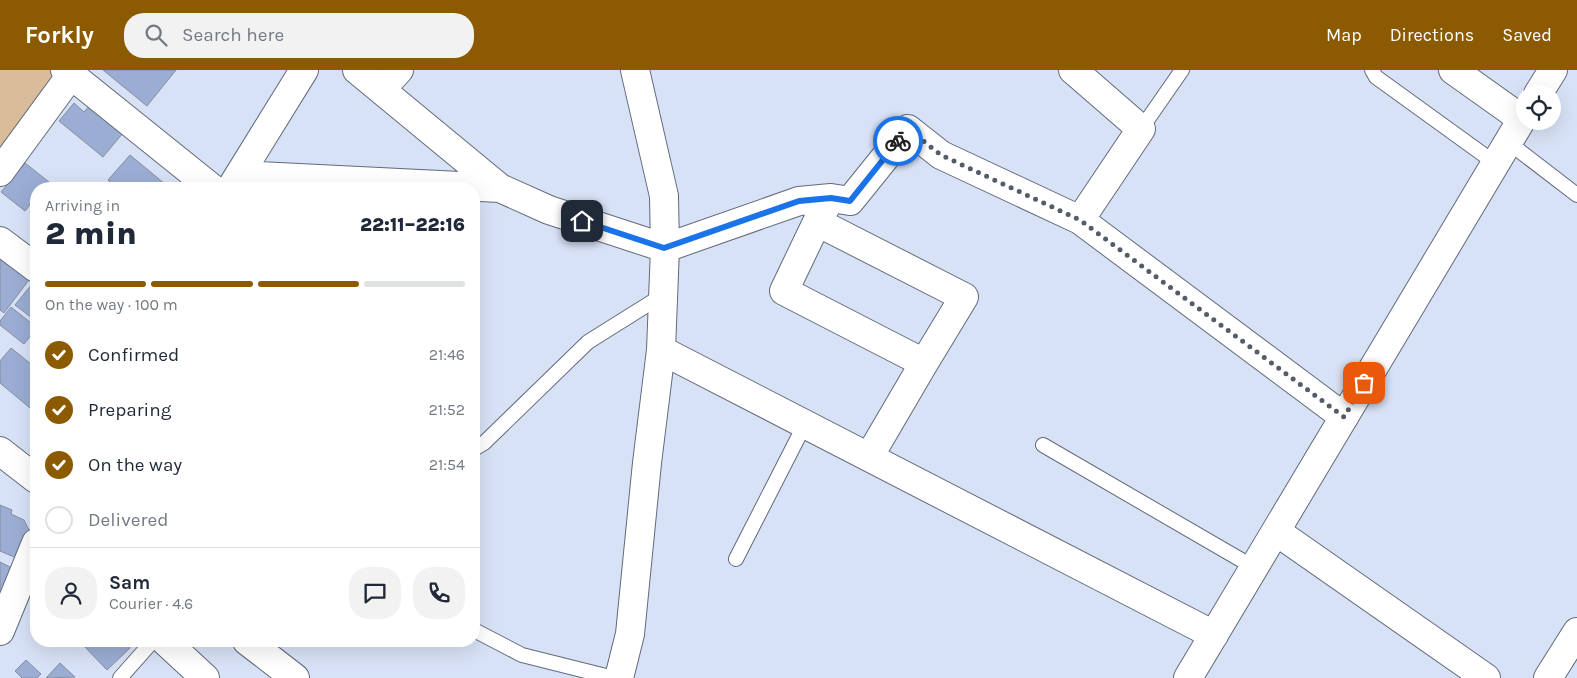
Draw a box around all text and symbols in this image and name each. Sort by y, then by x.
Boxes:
search box [124,13,474,58]
text: Forkly [25,21,94,49]
icon: search [142,21,170,49]
text: Search here [182,24,284,46]
text: Map [1326,24,1362,46]
text: Directions [1390,24,1474,46]
text: Saved [1502,24,1552,46]
map controls [1516,85,1561,130]
button: locate [1516,85,1561,130]
courier [873,116,923,166]
icon: bike [884,127,912,155]
text: Arriving in [45,196,120,215]
pin [561,200,603,242]
icon: home [568,207,596,235]
text: 22:11–22:16 [360,214,465,236]
text: 2 min [45,215,137,252]
text: On the way · 100 m [45,295,178,314]
icon: check [45,341,73,369]
text: Confirmed [88,344,179,366]
text: 21:46 [429,345,465,364]
pin [1343,362,1385,404]
icon: bag [1350,369,1378,397]
icon: check [45,396,73,424]
text: Preparing [88,399,171,421]
text: 21:52 [428,400,465,419]
icon: check [45,451,73,479]
text: On the way [88,454,182,476]
text: 21:54 [429,455,465,474]
text: Delivered [88,509,168,531]
button: person [45,567,97,619]
button: chat [349,567,401,619]
button: phone [413,567,465,619]
text: Sam [109,572,150,594]
text: Courier · 4.6 [109,594,193,613]

